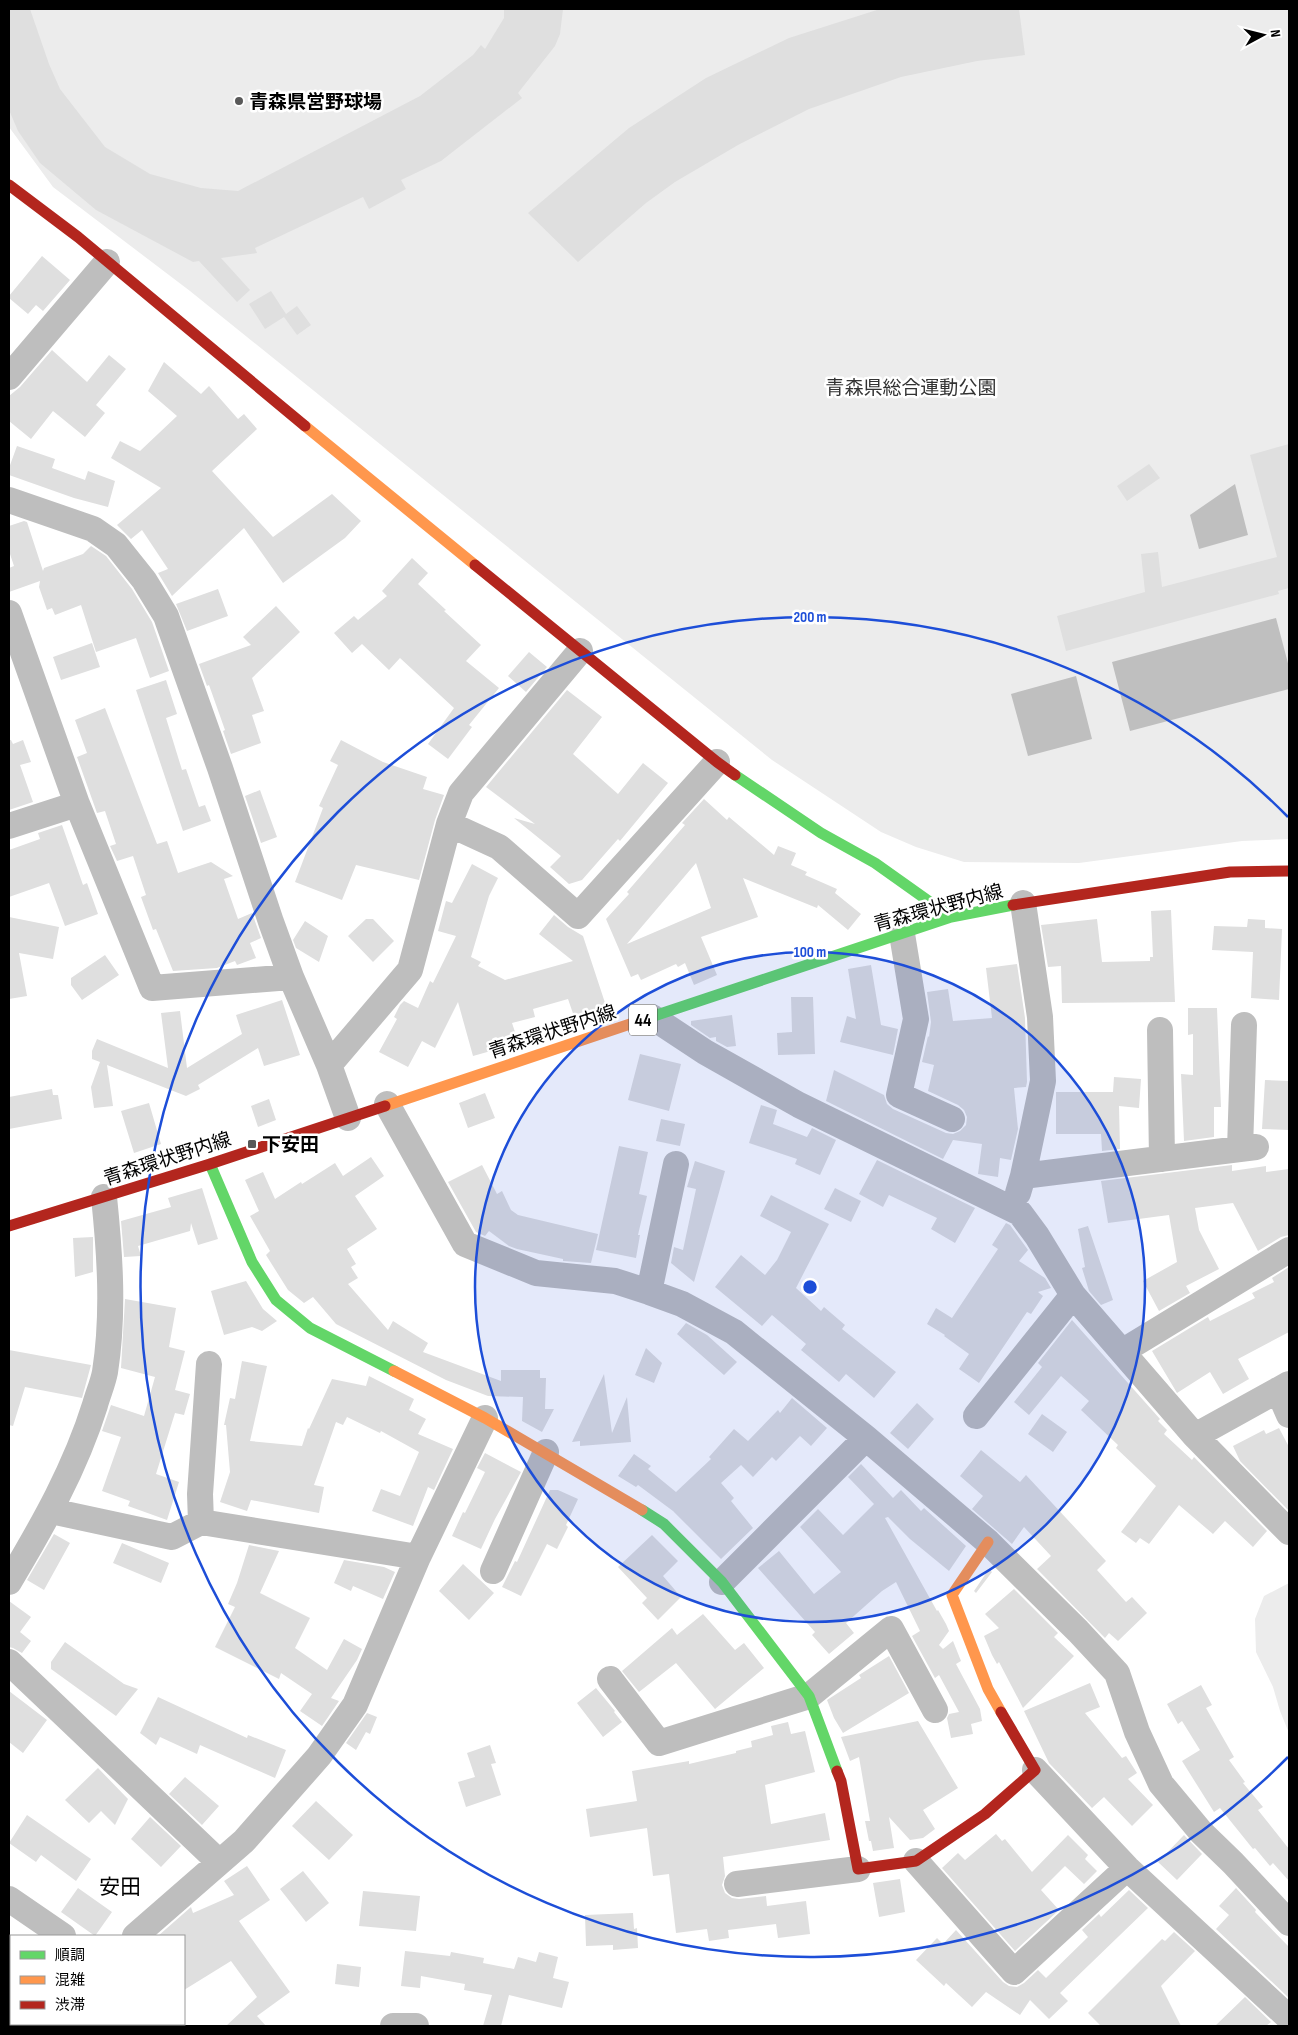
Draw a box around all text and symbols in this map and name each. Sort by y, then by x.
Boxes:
north arrow [1238,10,1288,60]
text: N [1267,29,1284,38]
place label: 青森県営野球場 [249,91,382,114]
marker: 青森県営野球場 [233,95,245,107]
park label: 青森県総合運動公園 [825,377,997,400]
text: 200 m [793,608,827,627]
street label: 青森環状野内線 [871,880,1006,937]
text: 100 m [794,943,826,962]
street label: 青森環状野内線 [486,1001,619,1064]
road number: 44 [629,1004,657,1036]
street label: 青森環状野内線 [101,1128,234,1191]
place label: 下安田 [262,1134,319,1157]
marker: 下安田 [246,1138,258,1150]
centre of rings [801,1278,819,1296]
district label: 安田 [99,1875,141,1900]
legend [10,1935,185,2025]
text: 順調 [55,1946,85,1965]
text: 混雑 [55,1971,85,1990]
text: 渋滞 [55,1996,85,2015]

